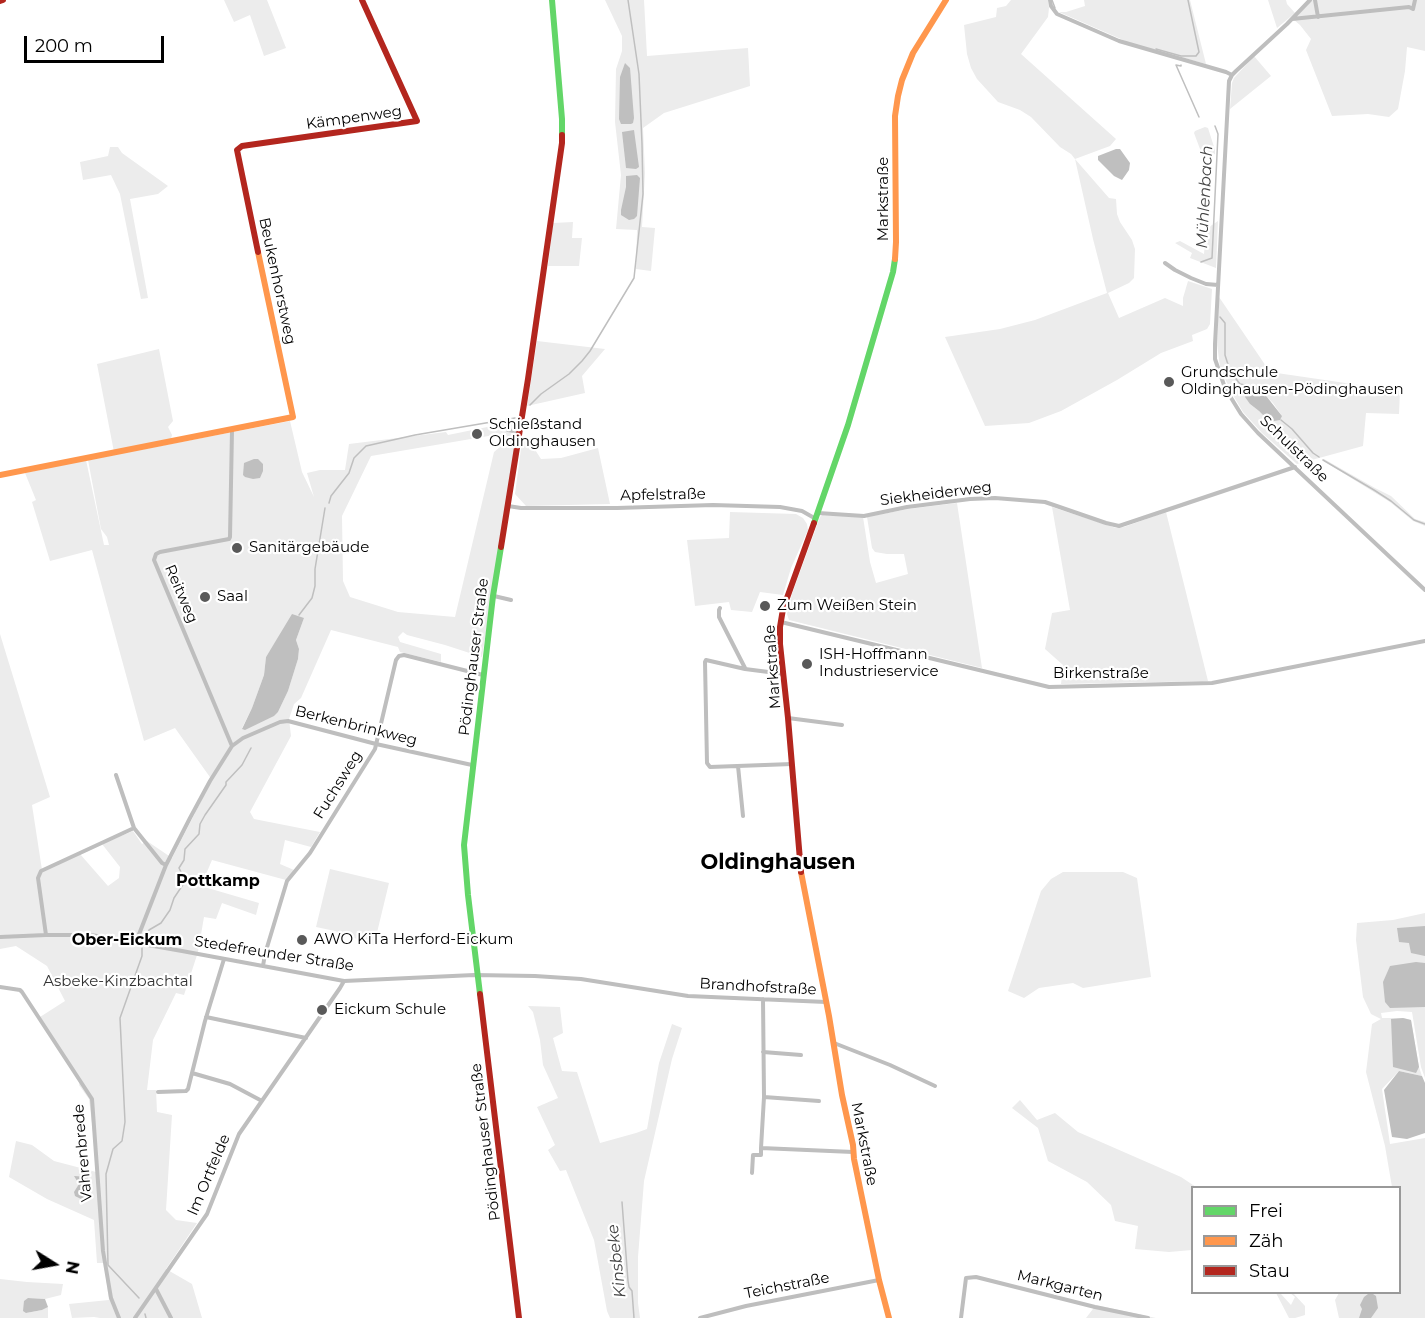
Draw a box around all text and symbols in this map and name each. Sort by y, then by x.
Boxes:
scale bar [27,24,166,62]
text: 200 m [35,35,93,57]
street label: Kämpenweg [305,102,403,134]
water label: Mühlenbach [1193,145,1217,249]
street label: Markstraße [875,157,893,241]
street label: Beukenhorstweg [255,216,299,346]
place label: Grundschule Oldinghausen-Pödinghausen [1181,364,1404,399]
marker: Grundschule Oldinghausen-Pödinghausen [1162,375,1176,389]
street label: Schulstraße [1256,412,1332,486]
place label: Schießstand Oldinghausen [489,416,596,451]
marker: Schießstand Oldinghausen [470,427,484,441]
street label: Siekheiderweg [879,478,993,510]
street label: Apfelstraße [620,485,706,505]
place label: Sanitärgebäude [249,539,369,557]
marker: Sanitärgebäude [230,541,244,555]
street label: Reitweg [161,562,201,626]
street label: Pödinghauser Straße [455,577,493,737]
place label: Saal [217,588,248,606]
marker: Saal [198,590,212,604]
place label: Zum Weißen Stein [777,597,917,615]
marker: Zum Weißen Stein [758,599,772,613]
street label: Markstraße [761,624,785,710]
place label: ISH-Hoffmann Industrieservice [819,646,938,681]
marker: ISH-Hoffmann Industrieservice [800,657,814,671]
street label: Birkenstraße [1053,665,1149,683]
street label: Berkenbrinkweg [293,702,419,750]
street label: Fuchsweg [310,747,366,823]
district label: Oldinghausen [700,850,856,876]
district label: Pottkamp [176,871,260,891]
district label: Ober-Eickum [72,930,182,950]
place label: AWO KiTa Herford-Eickum [314,931,513,949]
street label: Stedefreunder Straße [193,932,355,976]
marker: AWO KiTa Herford-Eickum [295,933,309,947]
park label: Asbeke-Kinzbachtal [43,973,193,991]
street label: Brandhofstraße [699,975,817,999]
place label: Eickum Schule [334,1001,446,1019]
marker: Eickum Schule [315,1003,329,1017]
street label: Pödinghauser Straße [467,1062,505,1222]
street label: Markstraße [847,1101,881,1187]
street label: Vahrenbrede [70,1103,96,1203]
street label: Im Ortfelde [184,1132,234,1218]
legend [1191,1186,1401,1294]
text: Frei [1249,1200,1283,1222]
water label: Kinsbeke [604,1223,630,1299]
text: Zäh [1249,1230,1284,1252]
north arrow [24,1234,84,1294]
text: N [62,1259,83,1276]
text: Stau [1249,1260,1290,1282]
street label: Markgarten [1015,1267,1105,1305]
street label: Teichstraße [743,1269,831,1303]

